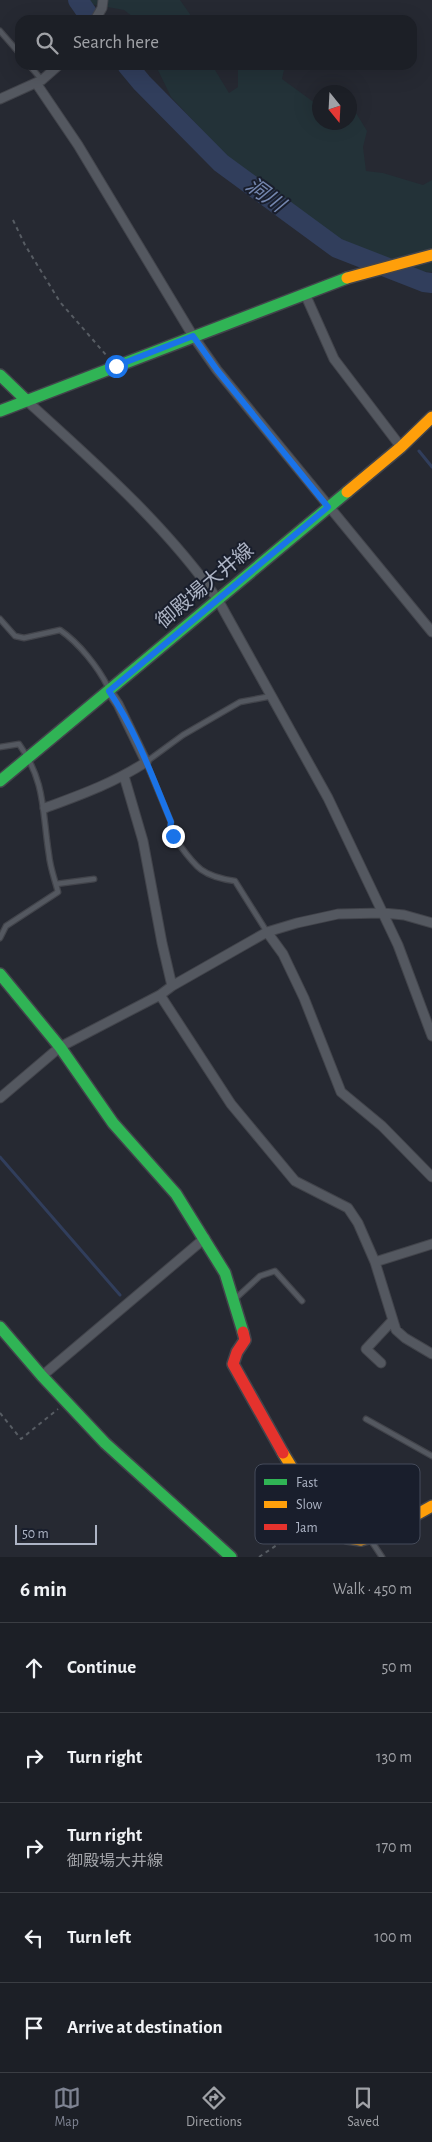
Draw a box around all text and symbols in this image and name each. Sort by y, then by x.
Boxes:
search box [15,15,417,70]
icon: search [33,29,61,57]
text: Search here [73,33,159,52]
north arrow [312,85,357,130]
water label: 洞川 [242,173,290,217]
route start [105,355,128,378]
street label: 御殿場大井線 [151,538,257,632]
route end [162,825,185,848]
legend [255,1464,420,1544]
text: Fast [296,1476,318,1490]
text: Slow [296,1498,323,1512]
text: Jam [296,1521,318,1535]
scale bar [15,1522,98,1545]
text: 50 m [22,1527,49,1541]
text: 6 min [20,1579,67,1600]
text: Walk · 450 m [333,1581,412,1597]
icon: ahead [20,1654,48,1682]
text: Continue [67,1658,136,1677]
text: 50 m [381,1659,412,1675]
icon: right [20,1744,48,1772]
text: Turn right [67,1748,142,1767]
text: 130 m [376,1749,412,1765]
text: Turn right [67,1826,142,1845]
icon: right [20,1834,48,1862]
text: 170 m [376,1839,412,1855]
text: 御殿場大井線 [67,1853,163,1869]
icon: left [20,1924,48,1952]
text: Turn left [67,1928,131,1947]
text: 100 m [374,1929,412,1945]
icon: arrive [20,2014,48,2042]
text: Arrive at destination [67,2018,223,2037]
tab: Map [53,2084,81,2131]
tab: Directions [186,2084,242,2131]
tab: Saved [347,2084,379,2131]

